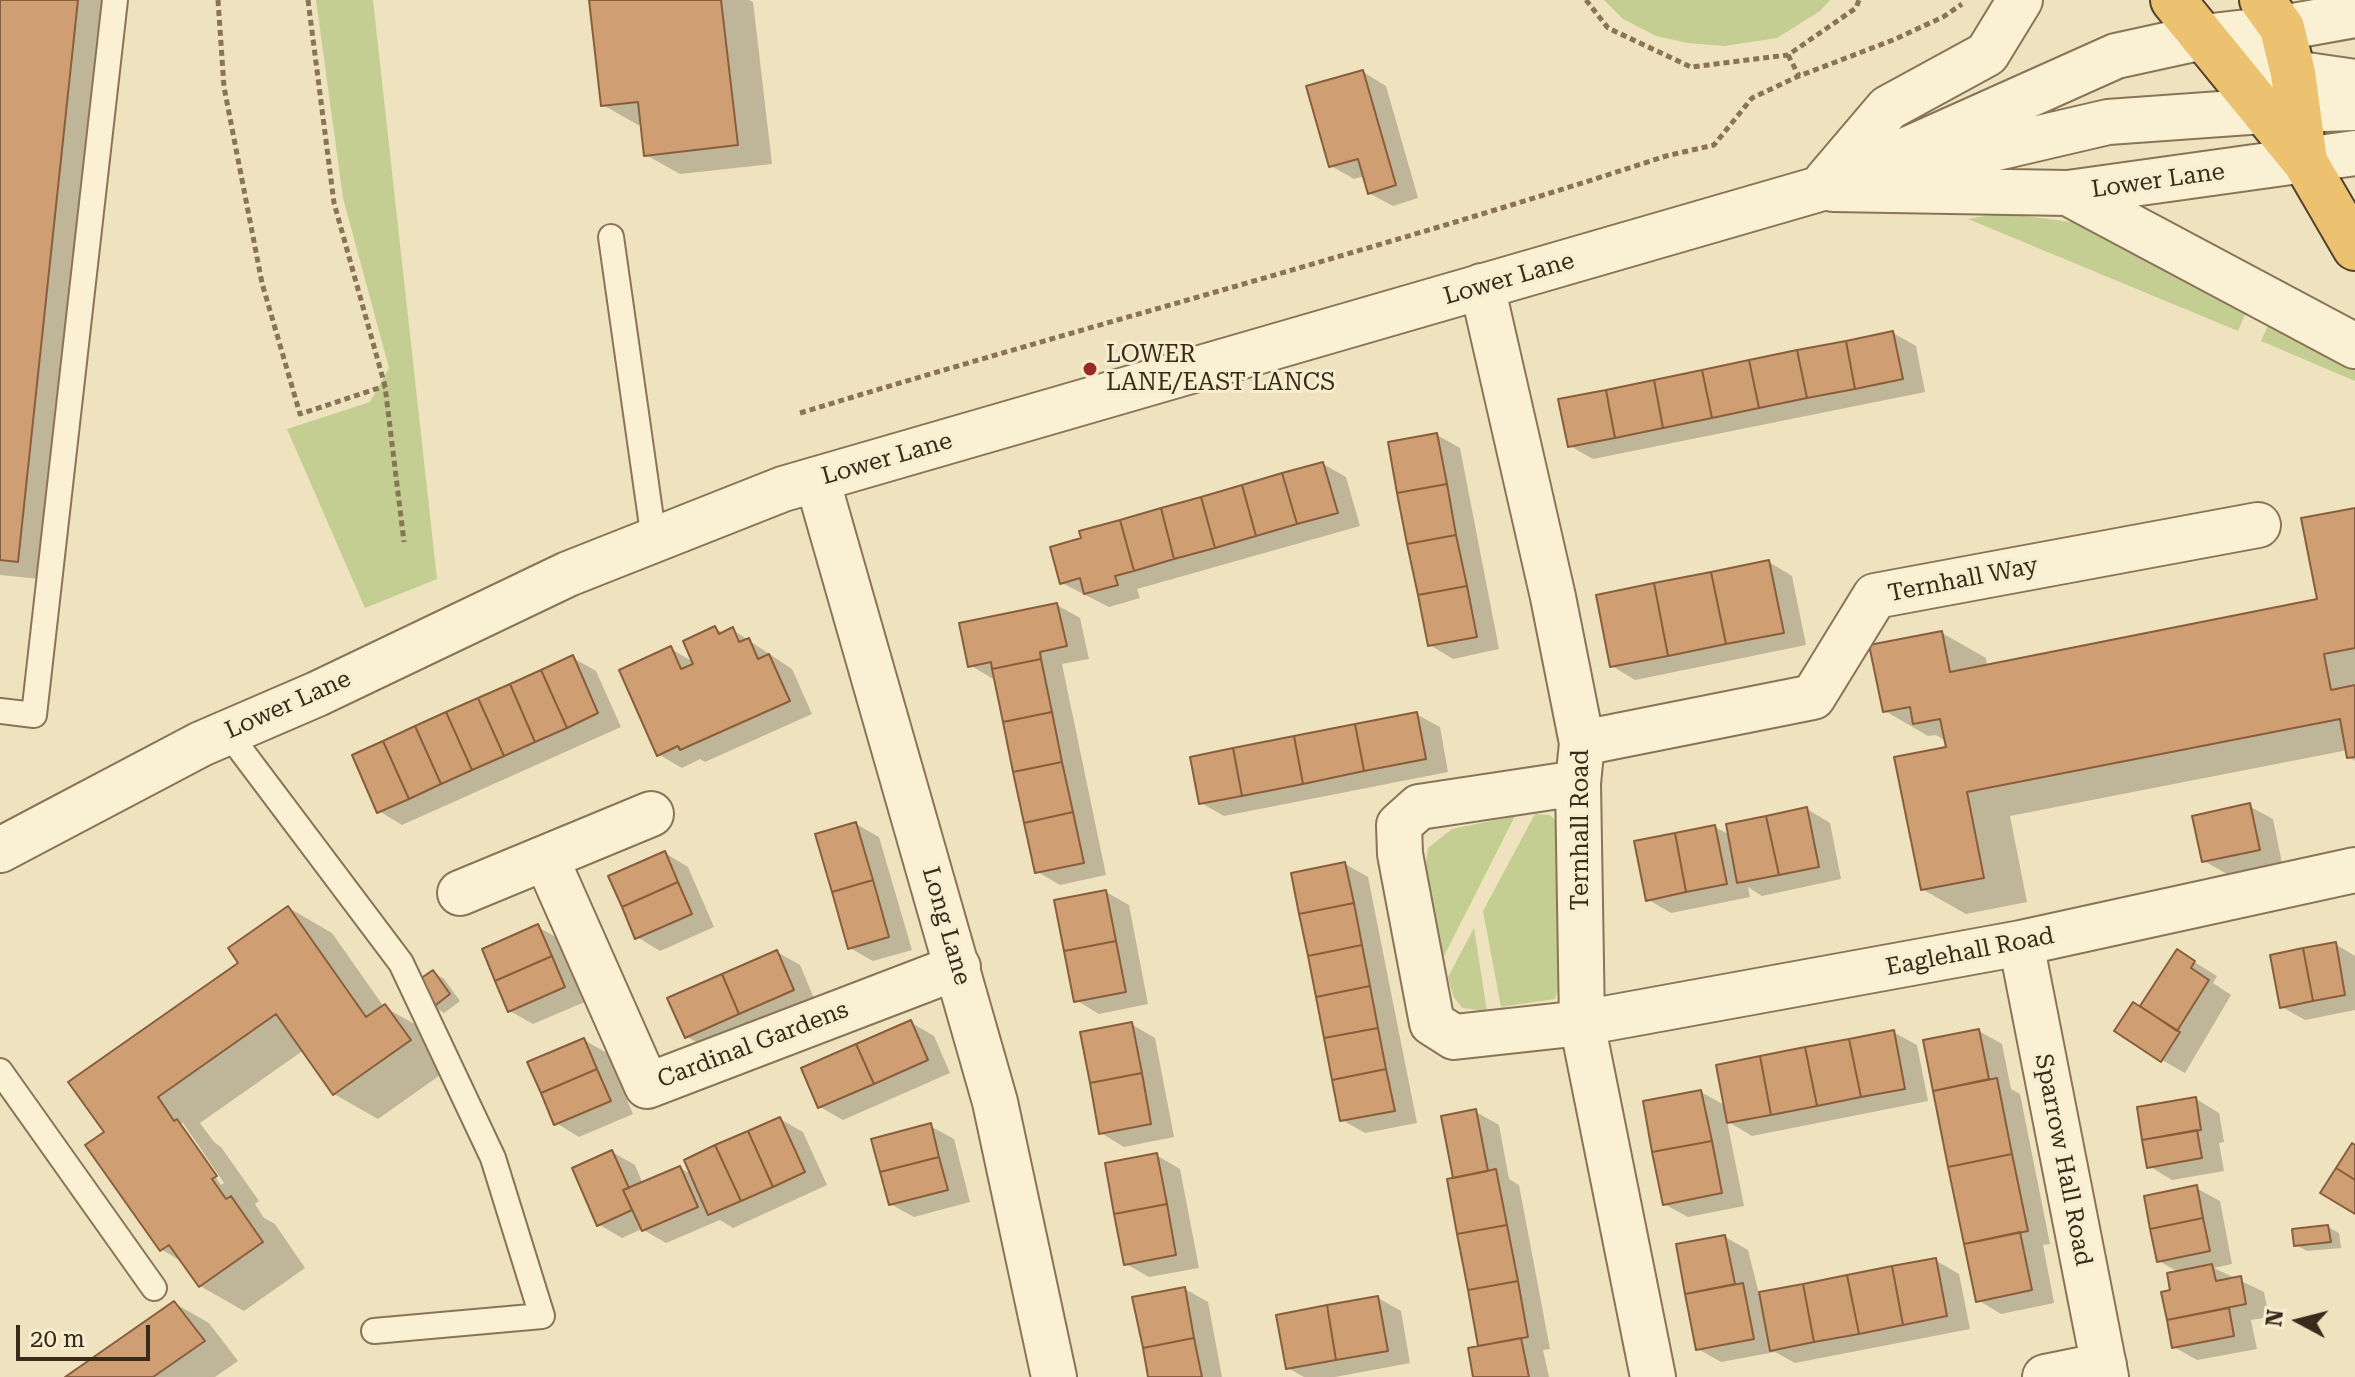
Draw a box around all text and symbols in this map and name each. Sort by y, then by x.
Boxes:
street label: Lower Lane [2089,157,2227,205]
street label: Lower Lane [1440,247,1578,311]
place label: LOWER LANE/EAST LANCS [1106,341,1335,397]
marker: LOWER LANE/EAST LANCS [1081,360,1099,378]
street label: Lower Lane [818,427,956,491]
street label: Ternhall Way [1886,551,2040,609]
street label: Lower Lane [221,664,355,746]
street label: Ternhall Road [1567,749,1595,911]
street label: Long Lane [915,864,977,988]
street label: Eaglehall Road [1883,922,2057,982]
street label: Cardinal Gardens [654,995,852,1095]
street label: Sparrow Hall Road [2028,1051,2098,1269]
north arrow [2259,1281,2339,1361]
text: N [2261,1308,2288,1328]
scale bar [20,1309,154,1359]
text: 20 m [30,1325,85,1353]

